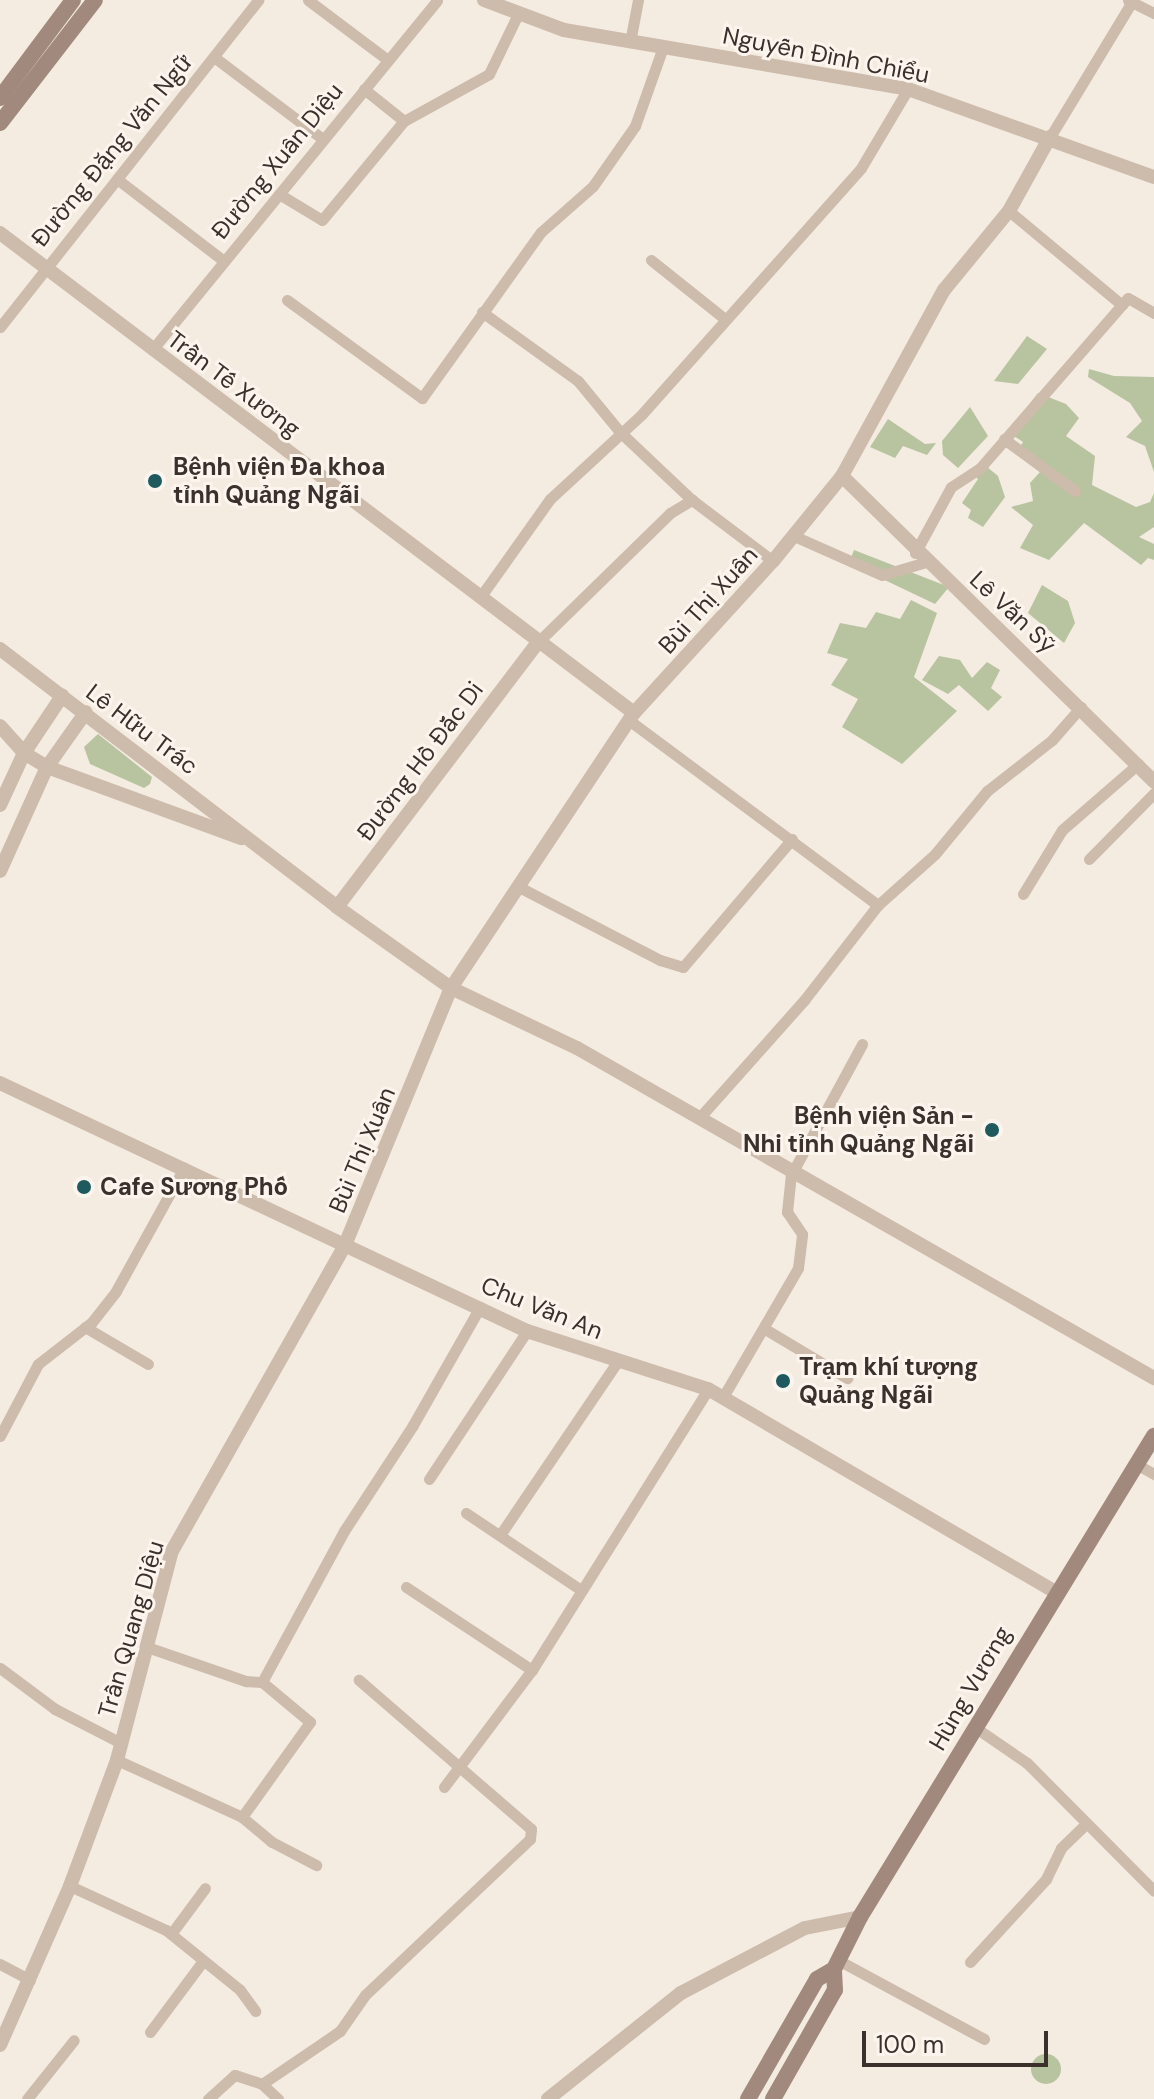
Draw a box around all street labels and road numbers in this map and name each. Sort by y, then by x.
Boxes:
street label: Nguyễn Đình Chiểu [720,21,932,89]
street label: Đường Đặng Văn Ngữ [25,48,199,252]
street label: Đường Xuân Diệu [205,77,349,245]
street label: Trần Tế Xương [162,325,306,443]
street label: Bùi Thị Xuân [653,541,763,659]
street label: Lê Văn Sỹ [964,565,1062,659]
street label: Đường Hồ Đắc Di [351,676,489,846]
street label: Lê Hữu Trác [80,678,204,780]
street label: Bùi Thị Xuân [323,1083,401,1217]
street label: Chu Văn An [477,1271,607,1345]
street label: Trần Quang Diệu [92,1537,170,1721]
street label: Hùng Vương [923,1621,1017,1755]

